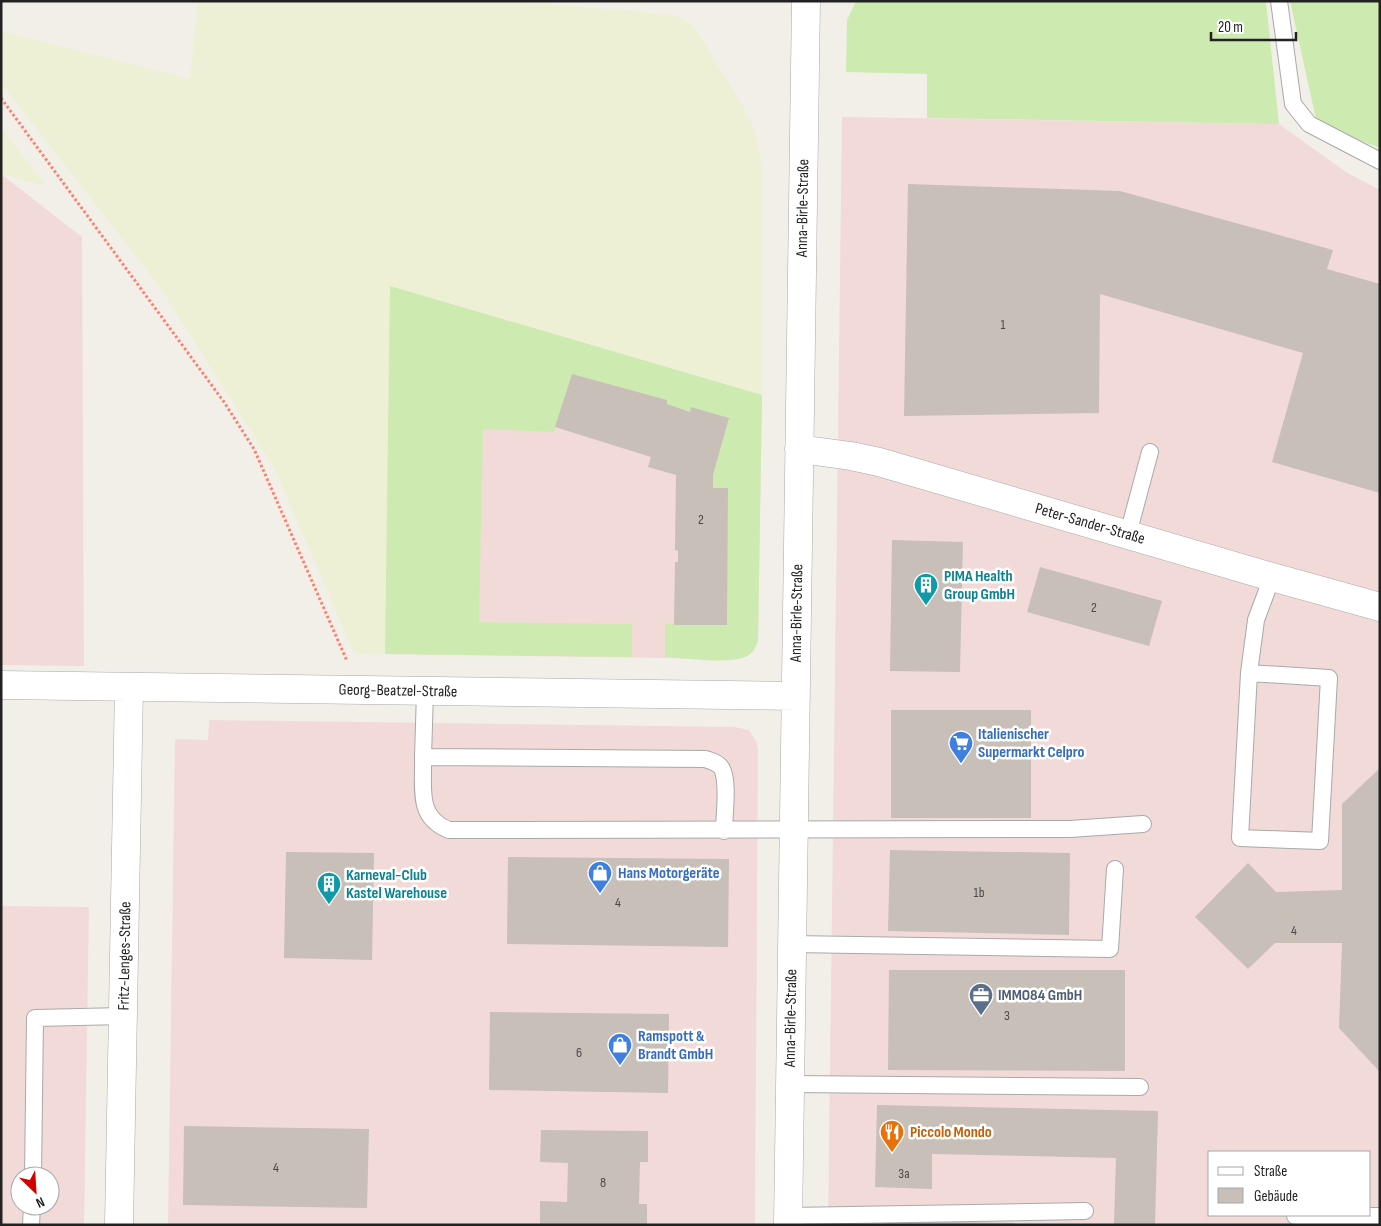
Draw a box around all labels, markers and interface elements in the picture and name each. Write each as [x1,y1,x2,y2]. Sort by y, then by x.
scale bar [1211,10,1296,42]
text: 20 m [1218,18,1243,37]
street label: Anna-Birle-Straße [793,159,813,258]
house number: 1 [1001,316,1006,333]
street label: Peter-Sander-Straße [1033,499,1147,549]
house number: 2 [698,511,704,528]
street label: Anna-Birle-Straße [787,564,807,663]
place label: PIMA Health Group GmbH [944,567,1015,604]
building icon: PIMA Health Group GmbH [913,572,939,606]
house number: 2 [1091,599,1097,616]
street label: Georg-Beatzel-Straße [339,680,457,702]
place label: Italienischer Supermarkt Celpro [978,725,1084,762]
supermarket icon: Italienischer Supermarkt Celpro [948,730,974,764]
shop icon: Hans Motorgeräte [587,860,613,894]
place label: Hans Motorgeräte [618,864,720,883]
place label: Karneval-Club Kastel Warehouse [346,866,447,903]
building icon: Karneval-Club Kastel Warehouse [316,871,342,905]
house number: 1b [974,884,985,901]
house number: 4 [615,894,621,911]
street label: Fritz-Lenges-Straße [115,901,135,1011]
house number: 4 [1291,922,1297,939]
street label: Anna-Birle-Straße [781,969,801,1068]
office icon: IMMO84 GmbH [968,982,994,1016]
place label: IMMO84 GmbH [998,986,1082,1005]
house number: 3 [1004,1007,1010,1024]
place label: Ramspott & Brandt GmbH [638,1027,713,1064]
shop icon: Ramspott & Brandt GmbH [607,1032,633,1066]
house number: 6 [576,1044,582,1061]
restaurant icon: Piccolo Mondo [879,1119,905,1153]
place label: Piccolo Mondo [910,1123,992,1142]
legend [1208,1151,1371,1216]
house number: 4 [273,1159,279,1176]
text: Straße [1254,1162,1287,1181]
house number: 3a [898,1165,910,1182]
north arrow [10,1166,60,1216]
house number: 8 [600,1174,606,1191]
text: Gebäude [1254,1187,1298,1206]
text: N [33,1193,47,1212]

